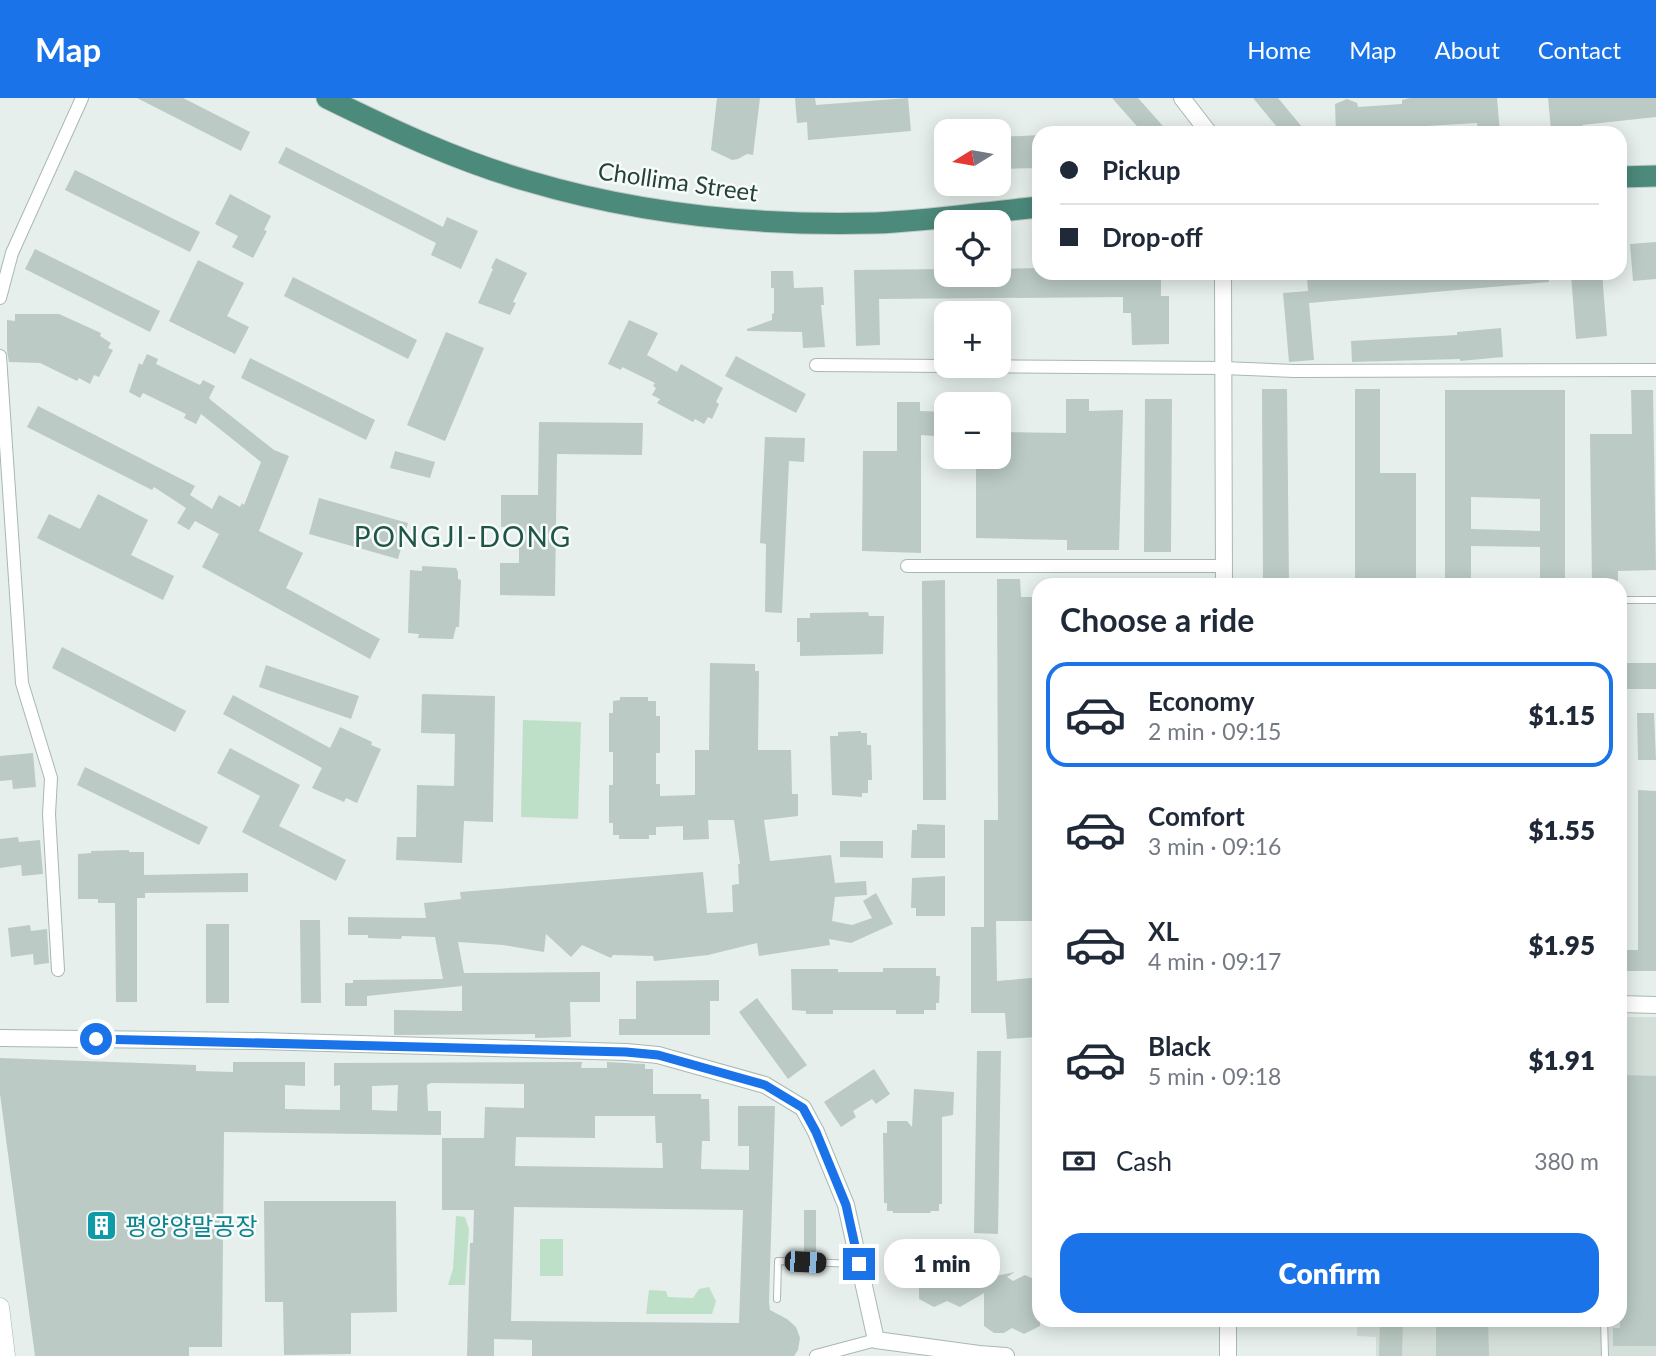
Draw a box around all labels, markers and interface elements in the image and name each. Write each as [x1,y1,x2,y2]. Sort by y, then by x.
text: Map [35,29,101,69]
text: Home [1247,35,1311,64]
text: Map [1349,35,1397,64]
text: About [1435,35,1500,64]
text: Contact [1538,35,1621,64]
north arrow [934,119,1012,196]
map controls [934,119,1011,469]
text: Pickup [1102,154,1181,186]
street label: Chollima Street [596,155,760,207]
button: locate [934,210,1011,287]
text: Drop-off [1102,221,1203,253]
button: + [934,301,1011,378]
button: − [934,392,1011,469]
district label: PONGJI-DONG [354,519,572,553]
text: Choose a ride [1060,600,1254,639]
icon: car [1064,683,1127,746]
text: Economy [1148,685,1254,717]
text: $1.15 [1528,699,1595,731]
text: 2 min · 09:15 [1148,717,1281,745]
icon: car [1064,798,1127,861]
text: Comfort [1148,800,1245,832]
text: $1.55 [1528,814,1595,846]
text: 3 min · 09:16 [1148,832,1281,860]
icon: car [1064,913,1127,976]
text: XL [1148,915,1179,947]
text: $1.95 [1528,929,1595,961]
text: 4 min · 09:17 [1148,947,1281,975]
route start [80,1023,112,1055]
icon: car [1064,1028,1127,1091]
text: Black [1148,1030,1211,1062]
text: $1.91 [1528,1044,1595,1076]
text: 5 min · 09:18 [1148,1062,1281,1090]
icon: cash [1060,1142,1098,1180]
text: Cash [1116,1145,1172,1177]
text: 380 m [1534,1147,1599,1175]
building icon: 평양양말공장 [85,1208,119,1242]
place label: 평양양말공장 [125,1211,257,1240]
button: Confirm [1060,1233,1599,1313]
callout: 1 min [884,1240,999,1288]
route end [843,1248,875,1280]
text: 1 min [913,1249,971,1277]
car [784,1250,827,1274]

